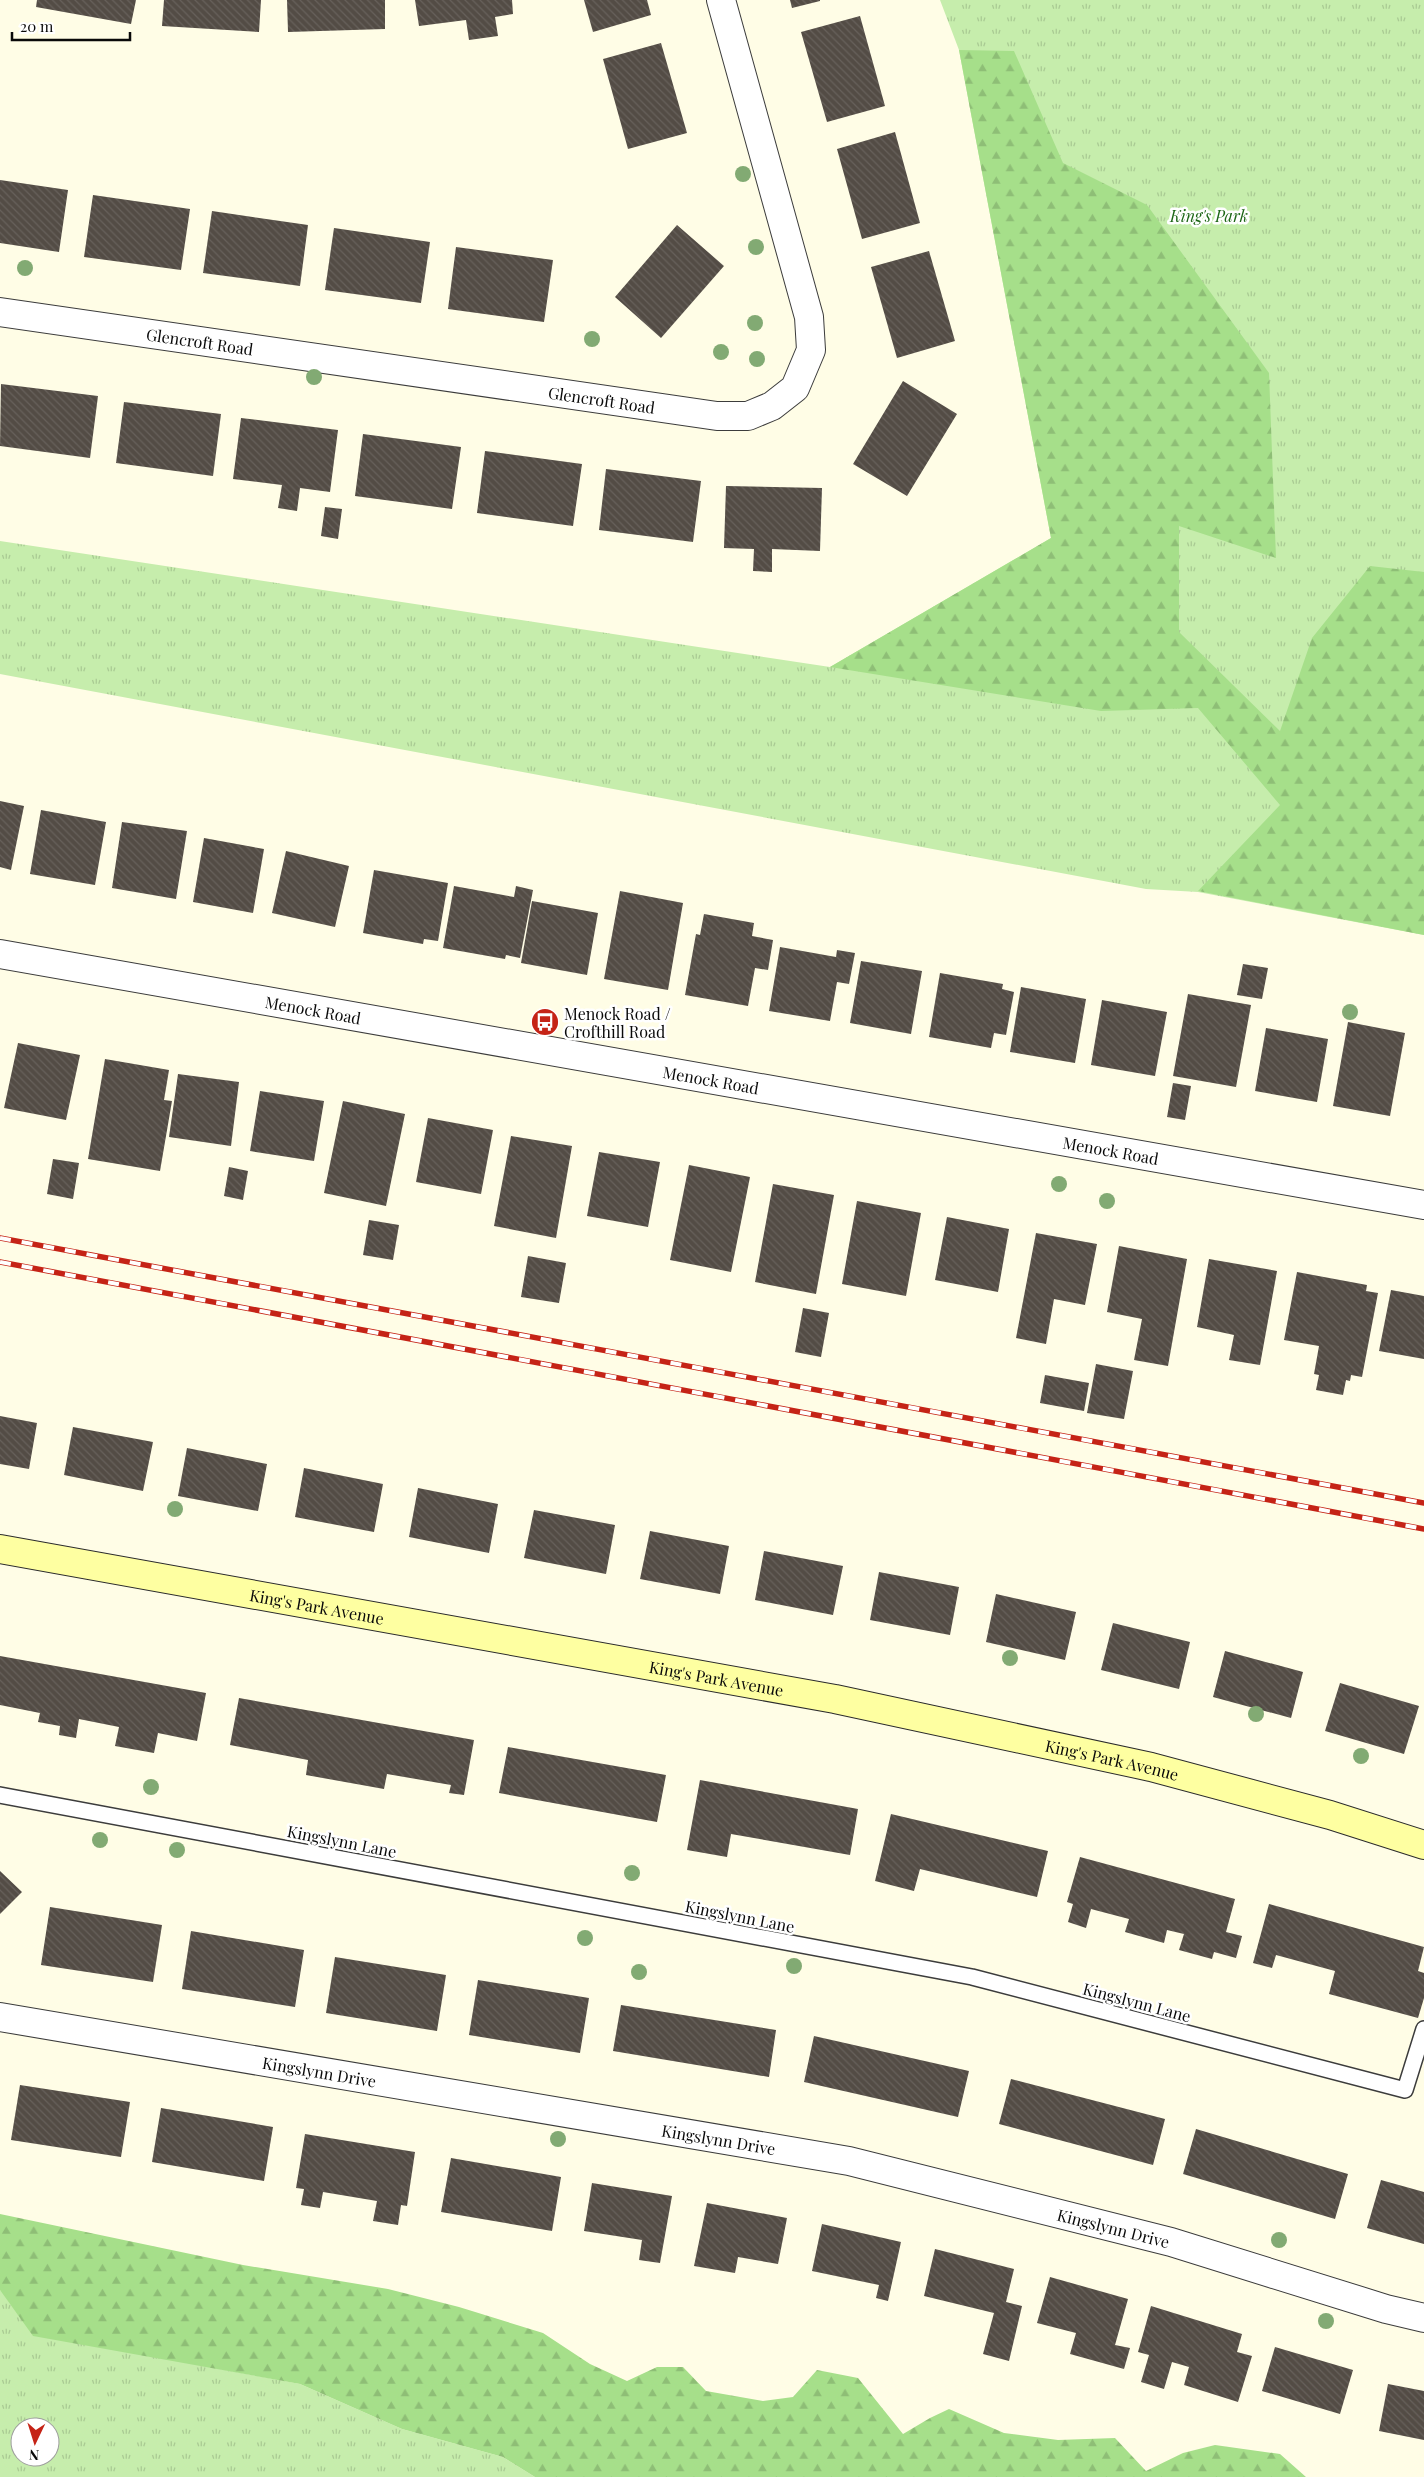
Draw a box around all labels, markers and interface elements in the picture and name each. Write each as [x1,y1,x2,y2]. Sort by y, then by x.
scale bar [12,10,130,42]
text: 20 m [20,16,54,36]
park label: King's Park [1169,205,1248,226]
street label: Glencroft Road [145,323,255,359]
street label: Glencroft Road [547,381,657,417]
street label: Menock Road [264,990,363,1028]
place label: Menock Road / Crofthill Road [564,1003,671,1042]
bus stop icon: Menock Road / Crofthill Road [530,1007,560,1037]
street label: Menock Road [661,1061,761,1098]
street label: Menock Road [1061,1131,1160,1169]
street label: King's Park Avenue [248,1584,386,1628]
street label: King's Park Avenue [648,1655,785,1700]
street label: King's Park Avenue [1044,1734,1181,1785]
street label: Kingslynn Lane [286,1820,398,1862]
street label: Kingslynn Lane [684,1895,796,1937]
street label: Kingslynn Lane [1081,1978,1193,2026]
street label: Kingslynn Drive [261,2051,378,2091]
street label: Kingslynn Drive [660,2119,777,2159]
street label: Kingslynn Drive [1055,2203,1172,2252]
north arrow [10,2417,60,2467]
text: N [28,2446,40,2465]

